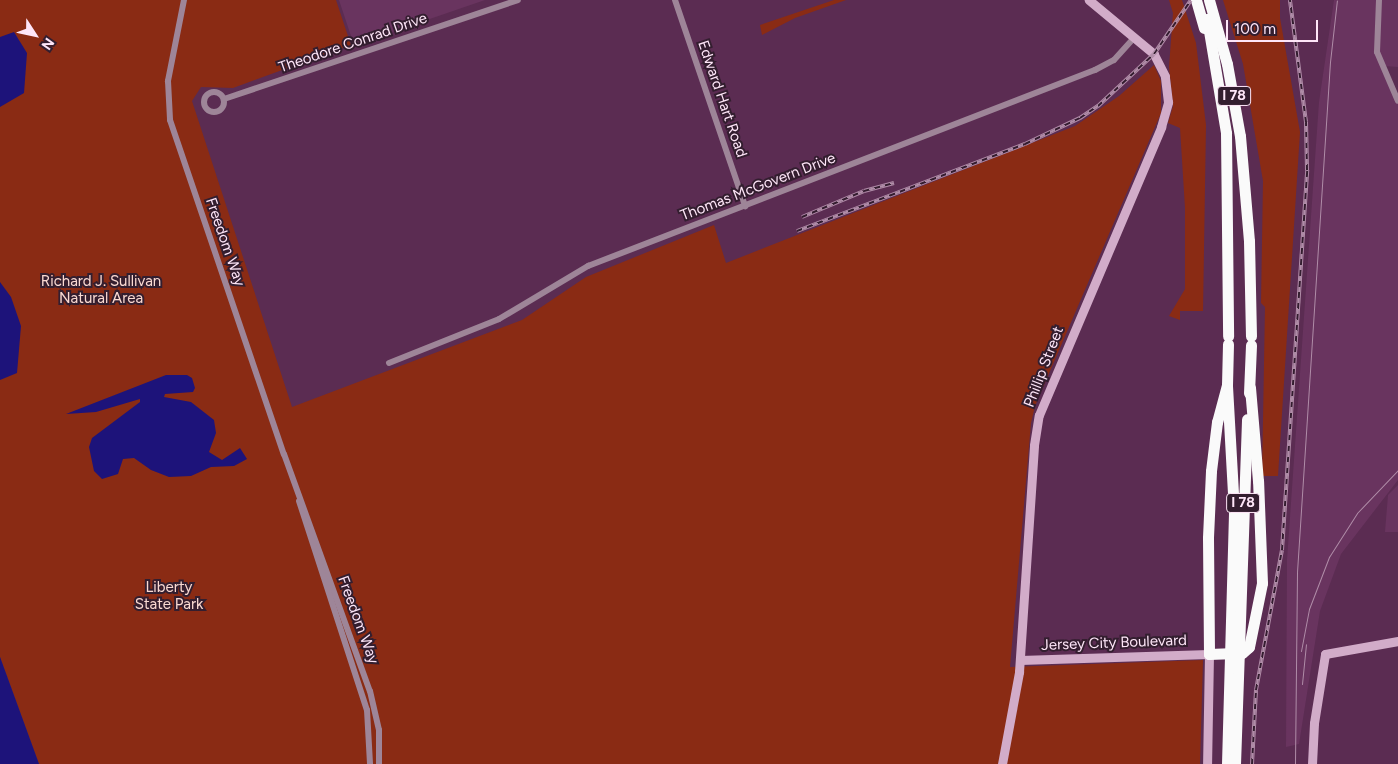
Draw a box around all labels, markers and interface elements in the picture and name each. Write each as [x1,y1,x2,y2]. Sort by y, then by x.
street label: Theodore Conrad Drive [276,9,430,77]
north arrow [10,10,60,60]
scale bar [1228,10,1320,42]
text: 100 m [1234,20,1276,38]
text: N [38,35,58,53]
street label: Edward Hart Road [694,38,750,160]
road number: I 78 [1216,84,1252,108]
street label: Thomas McGovern Drive [678,149,838,225]
street label: Freedom Way [201,195,249,289]
park label: Richard J. Sullivan Natural Area [41,272,161,307]
street label: Phillip Street [1020,324,1068,410]
road number: I 78 [1226,492,1260,514]
street label: Freedom Way [334,573,382,667]
park label: Liberty State Park [135,578,203,613]
street label: Jersey City Boulevard [1041,631,1187,655]

